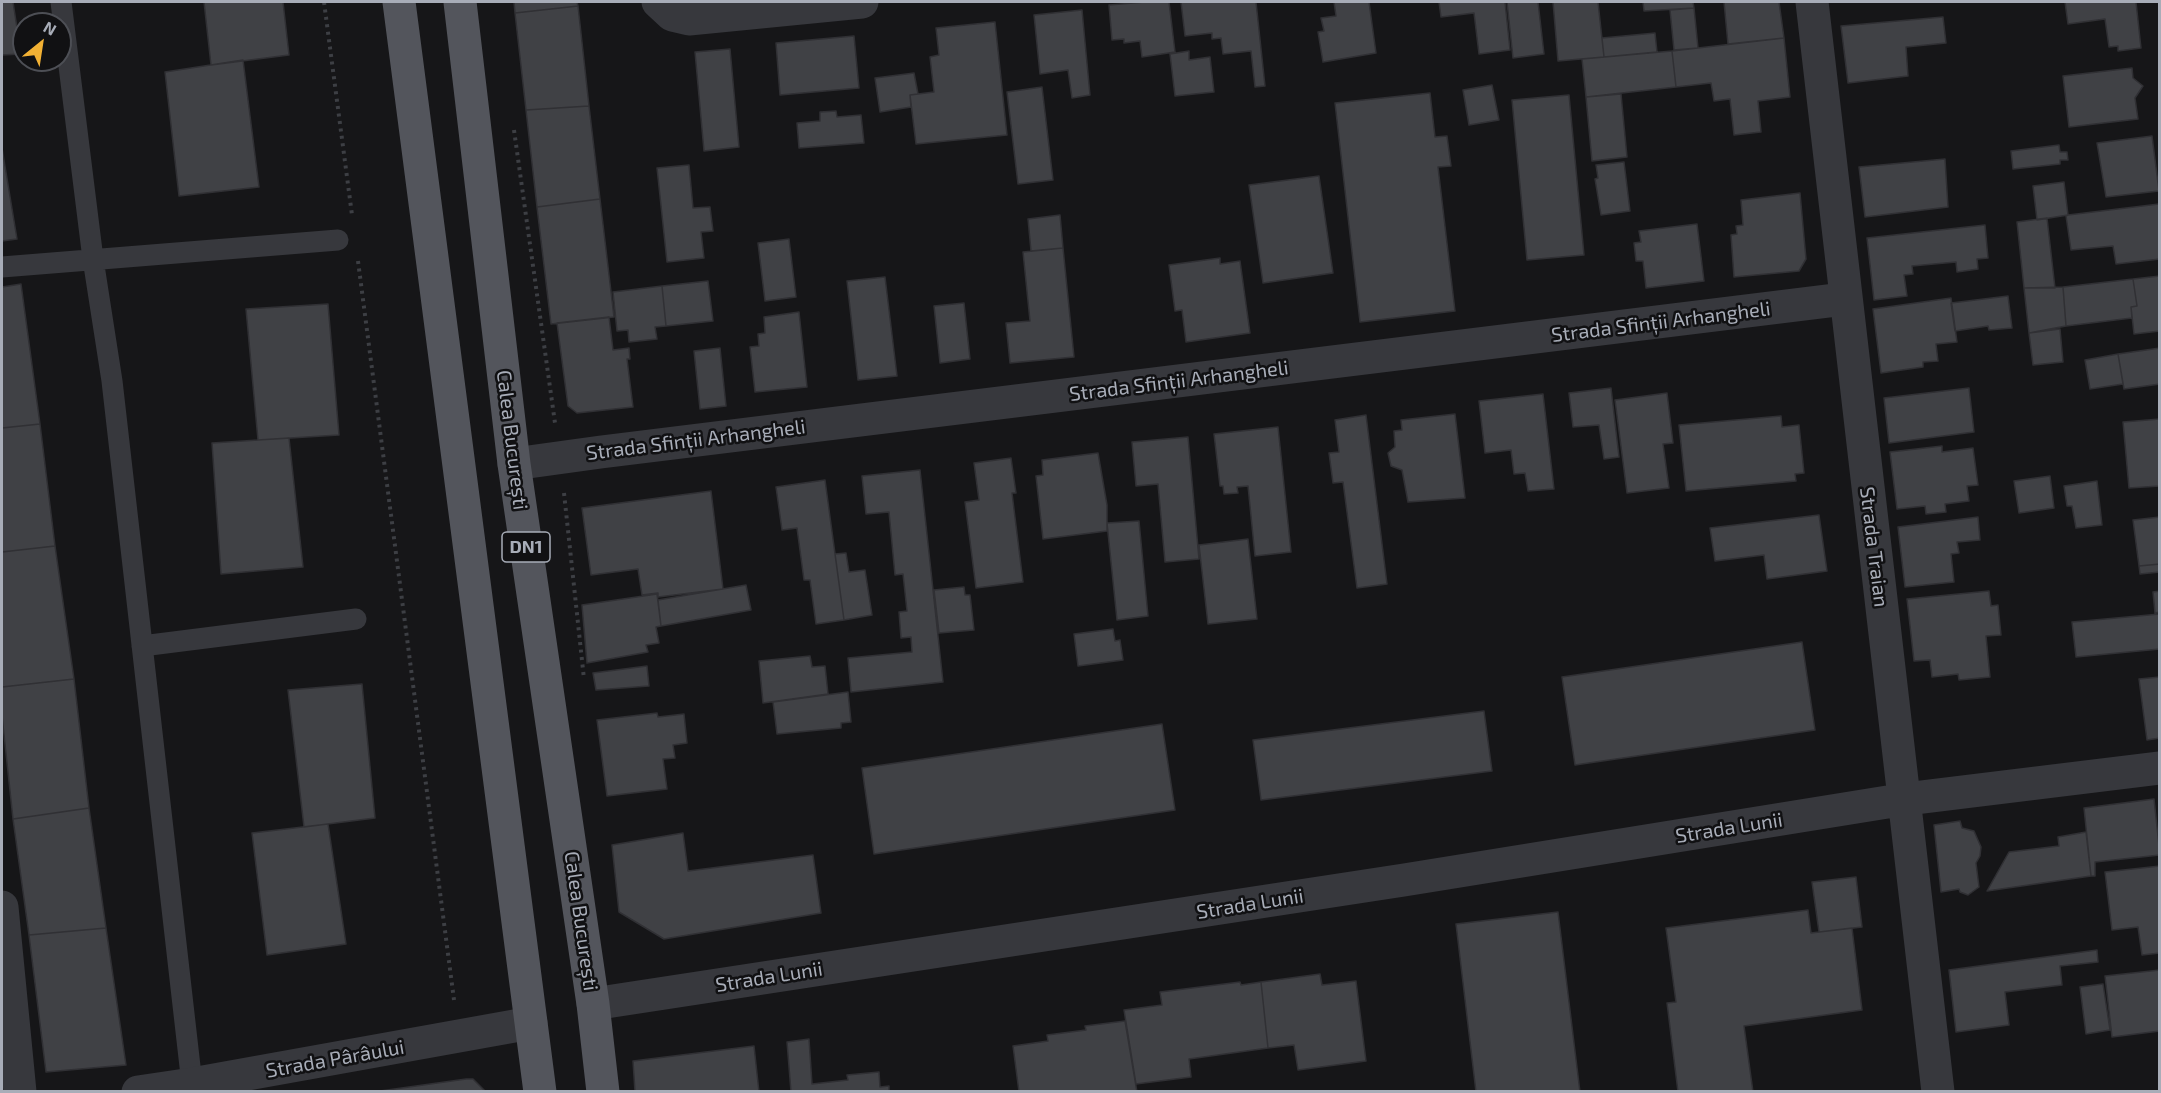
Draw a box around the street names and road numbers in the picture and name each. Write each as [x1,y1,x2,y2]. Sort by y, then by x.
street label: Strada Sfinții Arhangheli [1550,297,1772,347]
street label: Strada Sfinții Arhangheli [1068,356,1290,406]
street label: Calea București [492,369,532,511]
street label: Strada Sfinții Arhangheli [585,415,807,465]
street label: Strada Traian [1855,486,1893,608]
road number: DN1 [502,532,550,562]
street label: Strada Lunii [1674,808,1784,848]
street label: Calea București [559,850,603,992]
street label: Strada Lunii [1195,884,1305,924]
street label: Strada Lunii [714,957,824,997]
street label: Strada Pârâului [264,1035,406,1083]

